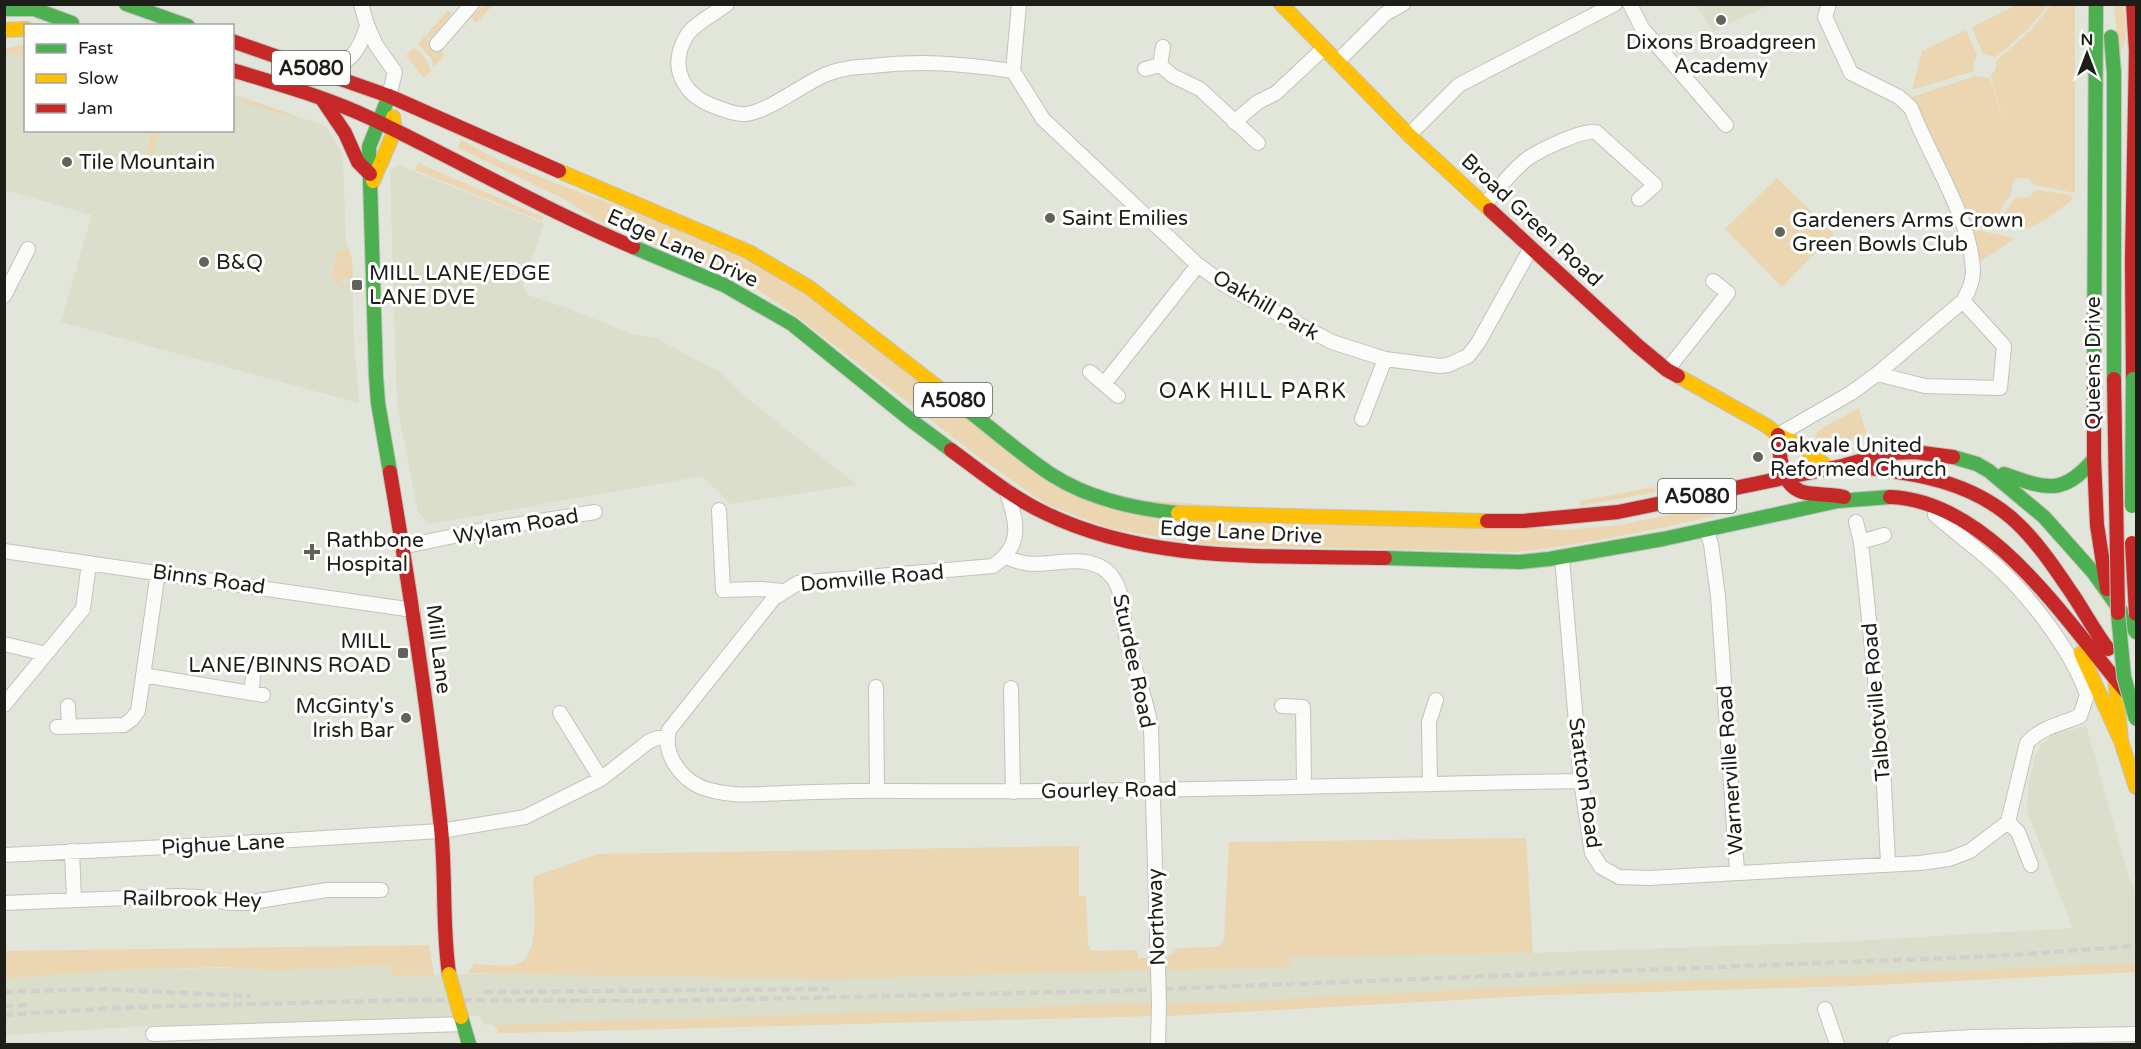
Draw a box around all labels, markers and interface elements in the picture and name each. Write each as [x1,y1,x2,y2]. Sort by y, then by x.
marker: Dixons Broadgreen Academy [1714,13,1728,27]
legend [24,24,234,132]
north arrow [2057,24,2117,84]
place label: Dixons Broadgreen Academy [1626,30,1816,79]
text: N [2081,30,2093,50]
text: Fast [78,37,113,59]
road number: A5080 [272,51,350,85]
text: Slow [78,67,119,89]
text: Jam [78,97,113,119]
street label: Broad Green Road [1456,149,1607,292]
place label: Tile Mountain [79,150,215,175]
marker: Tile Mountain [60,155,74,169]
street label: Edge Lane Drive [603,204,762,293]
place label: Saint Emilies [1062,206,1188,231]
place label: Gardeners Arms Crown Green Bowls Club [1792,208,2023,257]
marker: Saint Emilies [1043,211,1057,225]
marker: Gardeners Arms Crown Green Bowls Club [1773,225,1787,239]
place label: B&Q [216,250,263,275]
marker: B&Q [197,255,211,269]
place label: MILL LANE/EDGE LANE DVE [369,261,550,310]
street label: Oakhill Park [1208,265,1323,346]
marker: MILL LANE/EDGE LANE DVE [350,278,364,292]
street label: Queens Drive [2081,296,2106,430]
district label: OAK HILL PARK [1159,378,1347,404]
road number: A5080 [914,383,992,417]
place label: Oakvale United Reformed Church [1770,433,1947,482]
marker: Oakvale United Reformed Church [1751,450,1765,464]
road number: A5080 [1658,479,1736,513]
street label: Wylam Road [451,503,581,550]
street label: Edge Lane Drive [1159,516,1323,549]
place label: Rathbone Hospital [326,528,424,577]
marker: Rathbone Hospital [303,543,321,561]
street label: Binns Road [151,559,267,600]
street label: Domville Road [799,560,945,597]
street label: Sturdee Road [1107,592,1160,730]
street label: Mill Lane [421,603,456,695]
street label: Talbotville Road [1857,622,1896,782]
place label: MILL LANE/BINNS ROAD [188,629,391,678]
marker: MILL LANE/BINNS ROAD [396,646,410,660]
street label: Warnerville Road [1712,684,1749,856]
place label: McGinty's Irish Bar [295,694,394,743]
marker: McGinty's Irish Bar [399,711,413,725]
street label: Statton Road [1563,716,1606,850]
street label: Gourley Road [1041,777,1177,804]
street label: Pighue Lane [161,829,286,860]
street label: Northway [1142,868,1171,966]
street label: Railbrook Hey [122,886,262,913]

